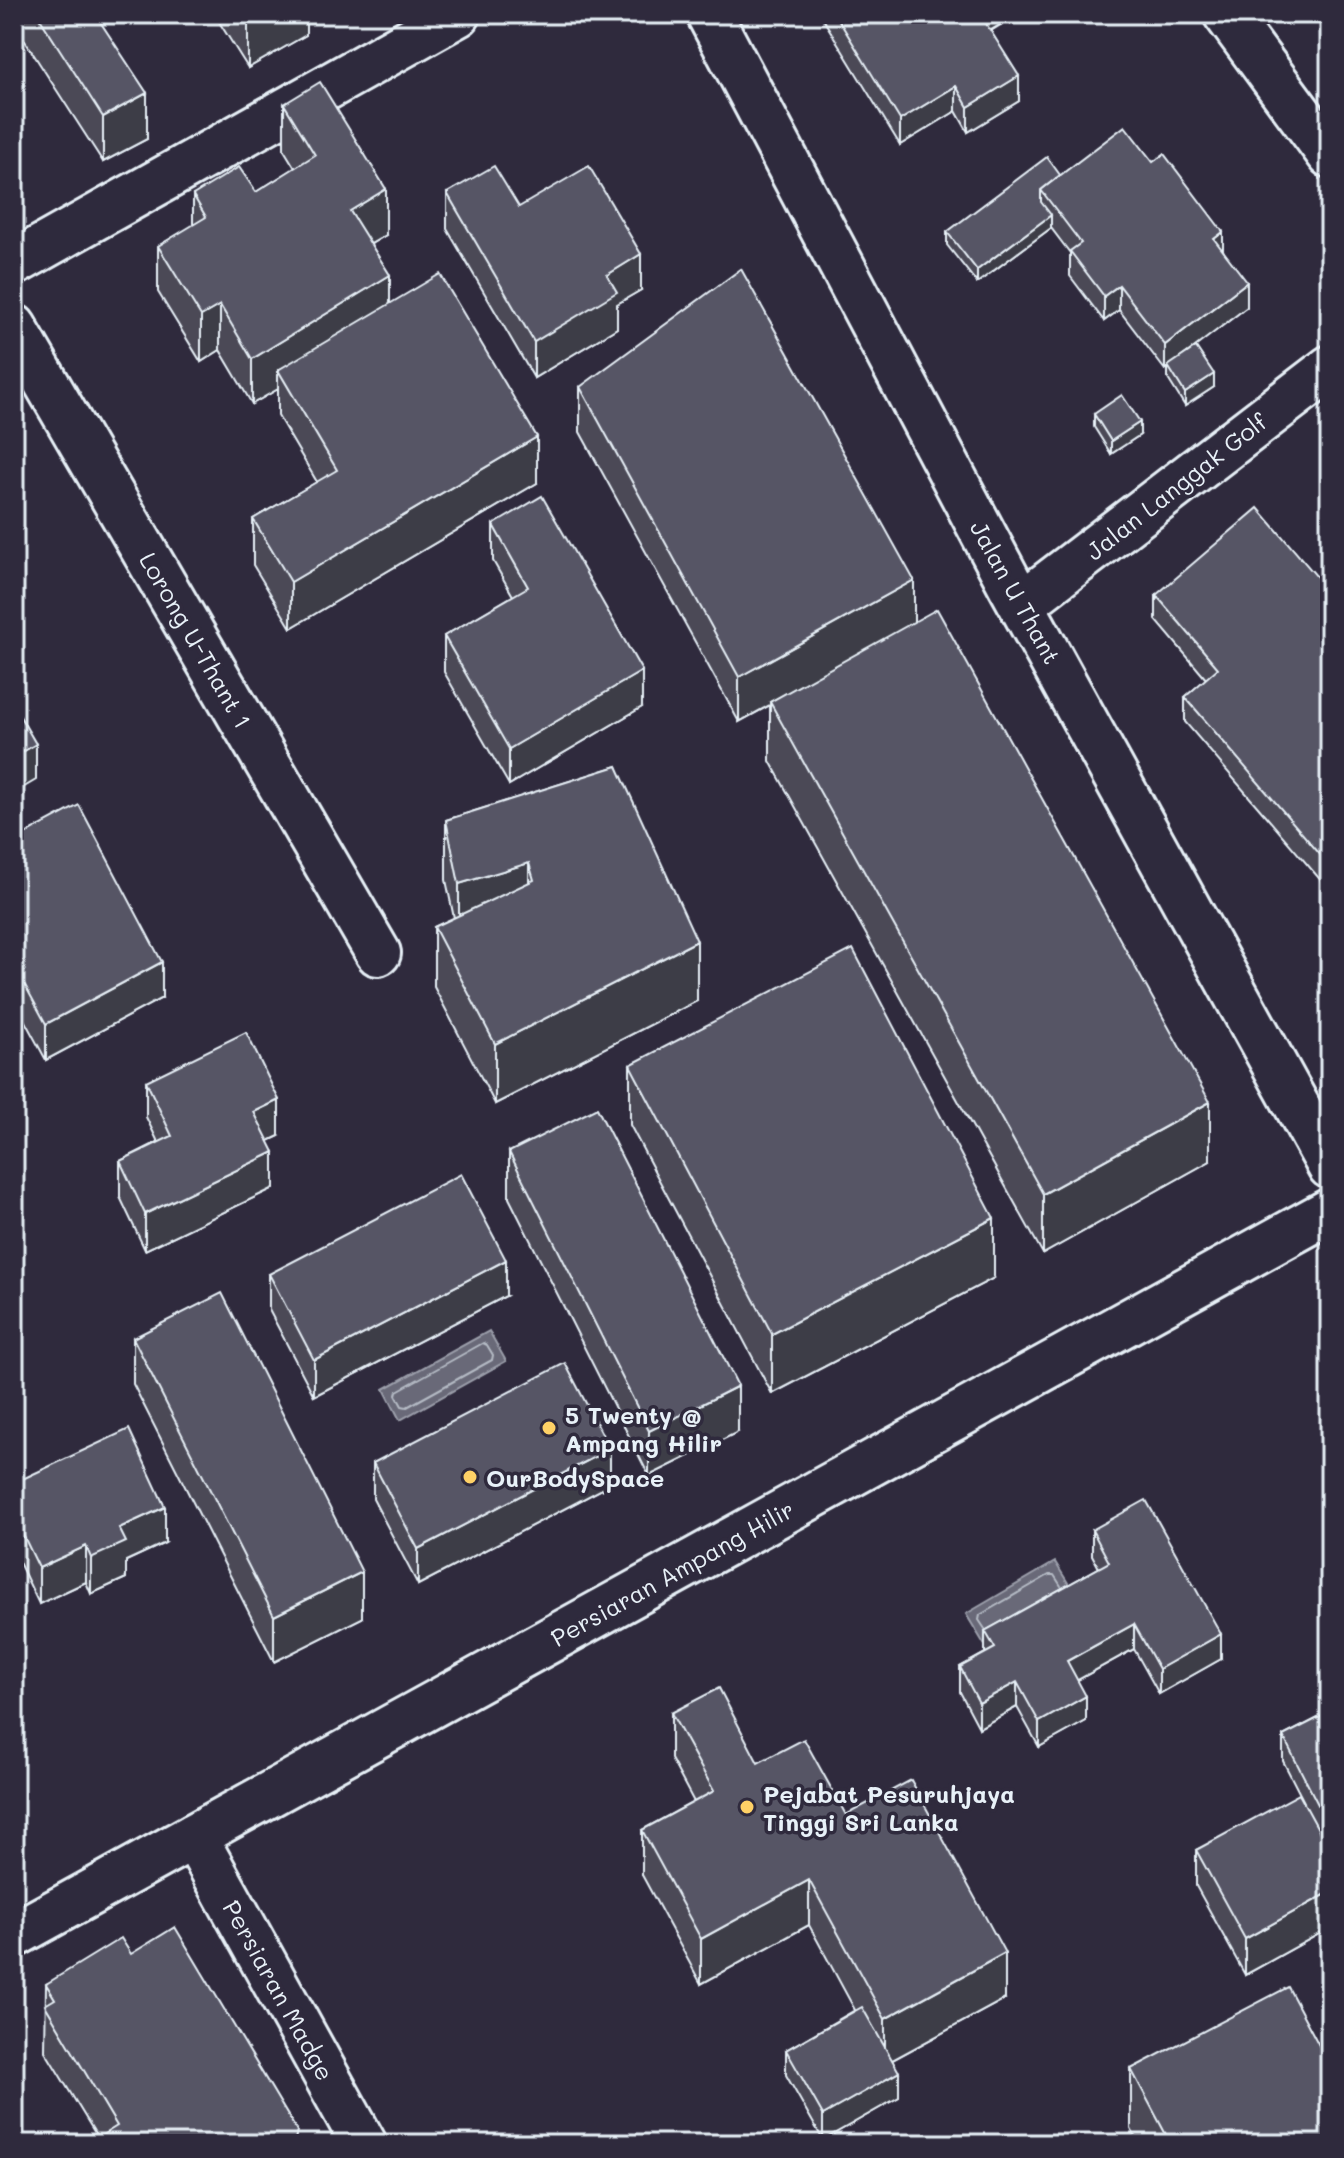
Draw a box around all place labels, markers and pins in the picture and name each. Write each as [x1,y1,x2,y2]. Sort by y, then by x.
place label: 5 Twenty @ Ampang Hilir [565,1399,722,1458]
marker: 5 Twenty @ Ampang Hilir [540,1419,558,1437]
place label: OurBodySpace [486,1462,664,1493]
marker: OurBodySpace [461,1468,479,1486]
place label: Pejabat Pesuruhjaya Tinggi Sri Lanka [763,1778,1015,1837]
marker: Pejabat Pesuruhjaya Tinggi Sri Lanka [738,1798,756,1816]

